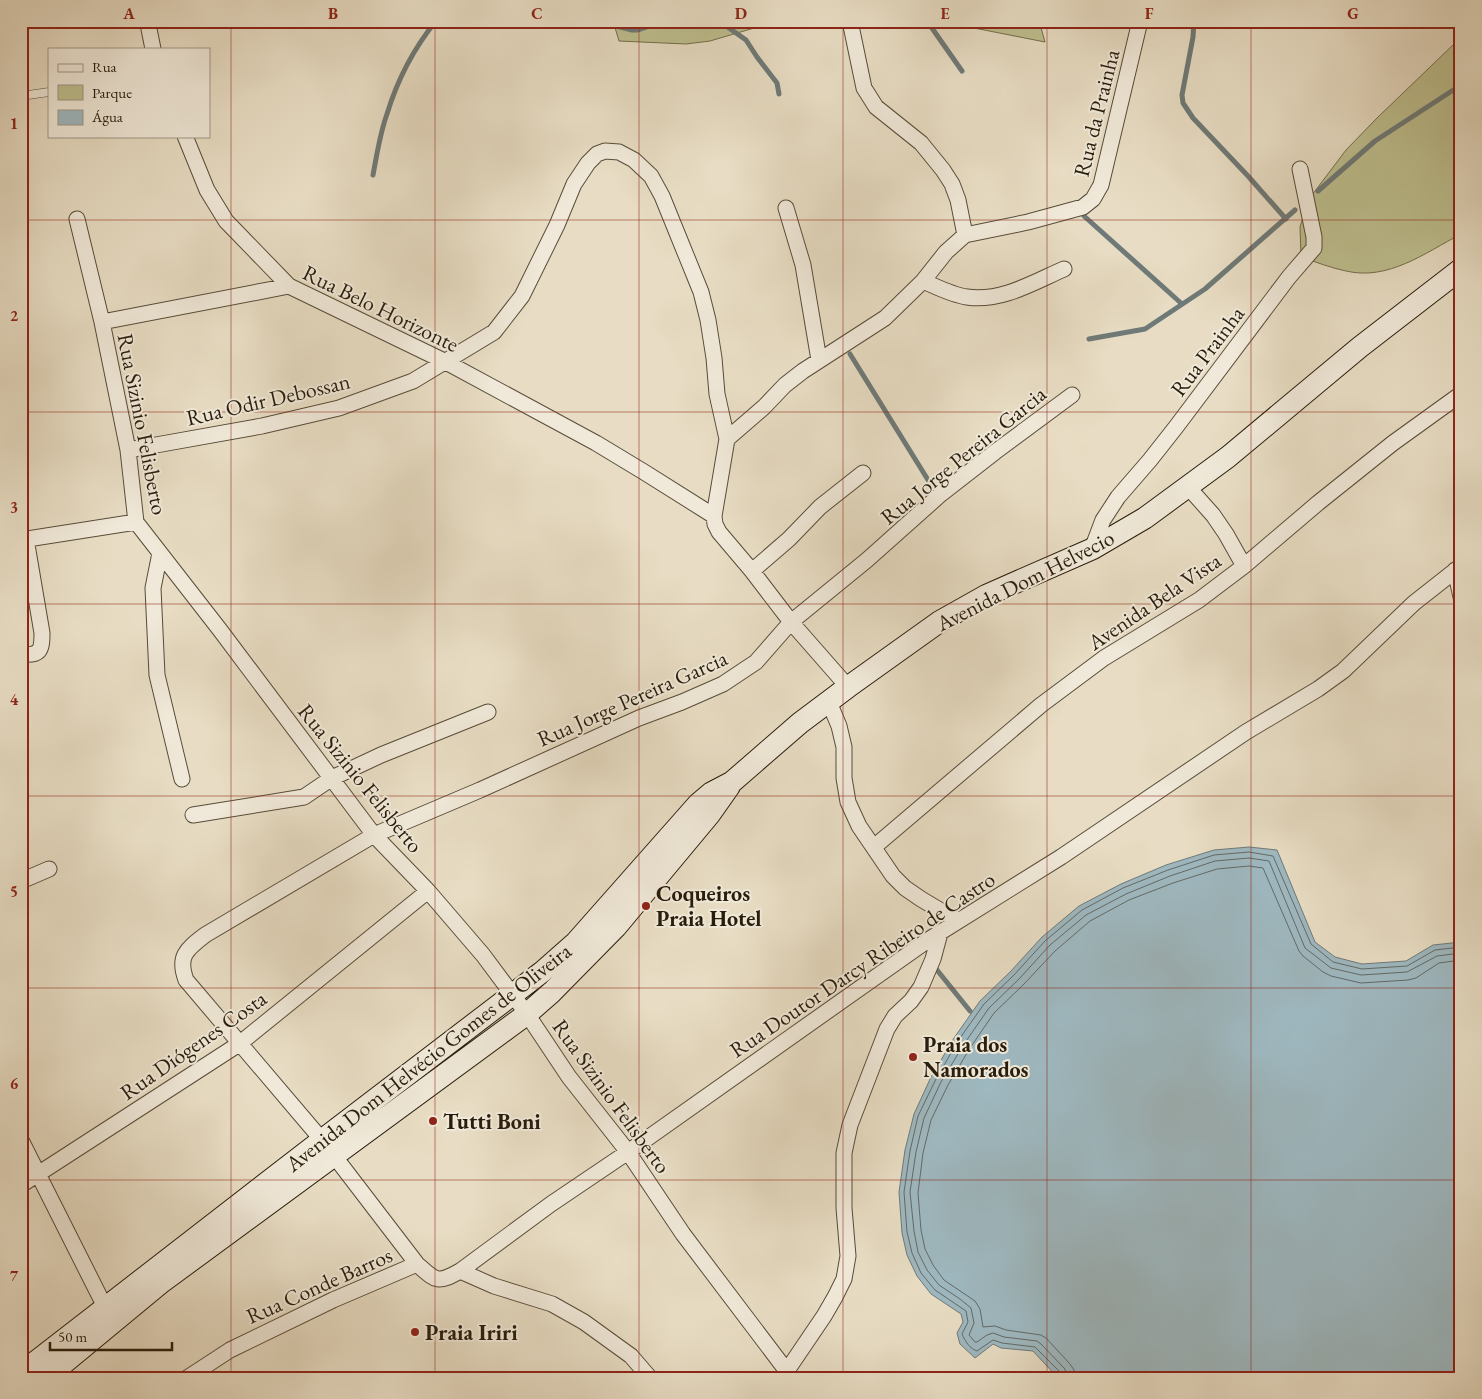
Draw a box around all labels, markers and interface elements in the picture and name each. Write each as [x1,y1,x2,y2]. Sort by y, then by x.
text: A [122,3,135,24]
text: B [328,3,338,24]
text: C [531,3,543,24]
text: D [735,3,747,24]
text: E [940,3,950,24]
text: F [1145,3,1154,24]
text: G [1347,3,1359,24]
street label: Rua da Prainha [1067,46,1126,180]
legend [48,48,210,138]
text: Rua [92,57,117,76]
text: Parque [92,83,132,102]
text: Água [91,107,123,126]
text: 1 [10,113,18,134]
street label: Rua Belo Horizonte [298,258,464,359]
street label: Rua Prainha [1164,300,1251,402]
text: 2 [10,305,19,326]
street label: Rua Sizinio Felisberto [111,331,174,517]
street label: Rua Odir Debossan [183,366,353,432]
street label: Rua Jorge Pereira Garcia [874,379,1052,531]
text: 3 [10,497,18,518]
street label: Avenida Dom Helvecio [930,523,1119,638]
street label: Avenida Bela Vista [1081,546,1227,657]
street label: Rua Jorge Pereira Garcia [532,643,732,753]
text: 4 [10,689,19,710]
street label: Rua Sizinio Felisberto [291,698,430,859]
street label: Rua Doutor Darcy Ribeiro de Castro [724,865,1001,1064]
place label: Coqueiros Praia Hotel [656,879,762,933]
text: 5 [10,881,18,902]
marker: Coqueiros Praia Hotel [640,900,652,912]
street label: Avenida Dom Helvécio Gomes de Oliveira [279,936,577,1179]
street label: Rua Diógenes Costa [114,984,272,1107]
street label: Rua Sizinio Felisberto [546,1013,677,1179]
place label: Praia dos Namorados [923,1030,1029,1084]
marker: Praia dos Namorados [907,1051,919,1063]
text: 6 [10,1073,19,1094]
place label: Tutti Boni [443,1107,541,1136]
marker: Tutti Boni [427,1115,439,1127]
street label: Rua Conde Barros [242,1240,397,1331]
text: 7 [10,1265,19,1286]
place label: Praia Iriri [425,1318,518,1347]
scale bar [50,1319,172,1351]
marker: Praia Iriri [409,1326,421,1338]
text: 50 m [58,1327,87,1346]

